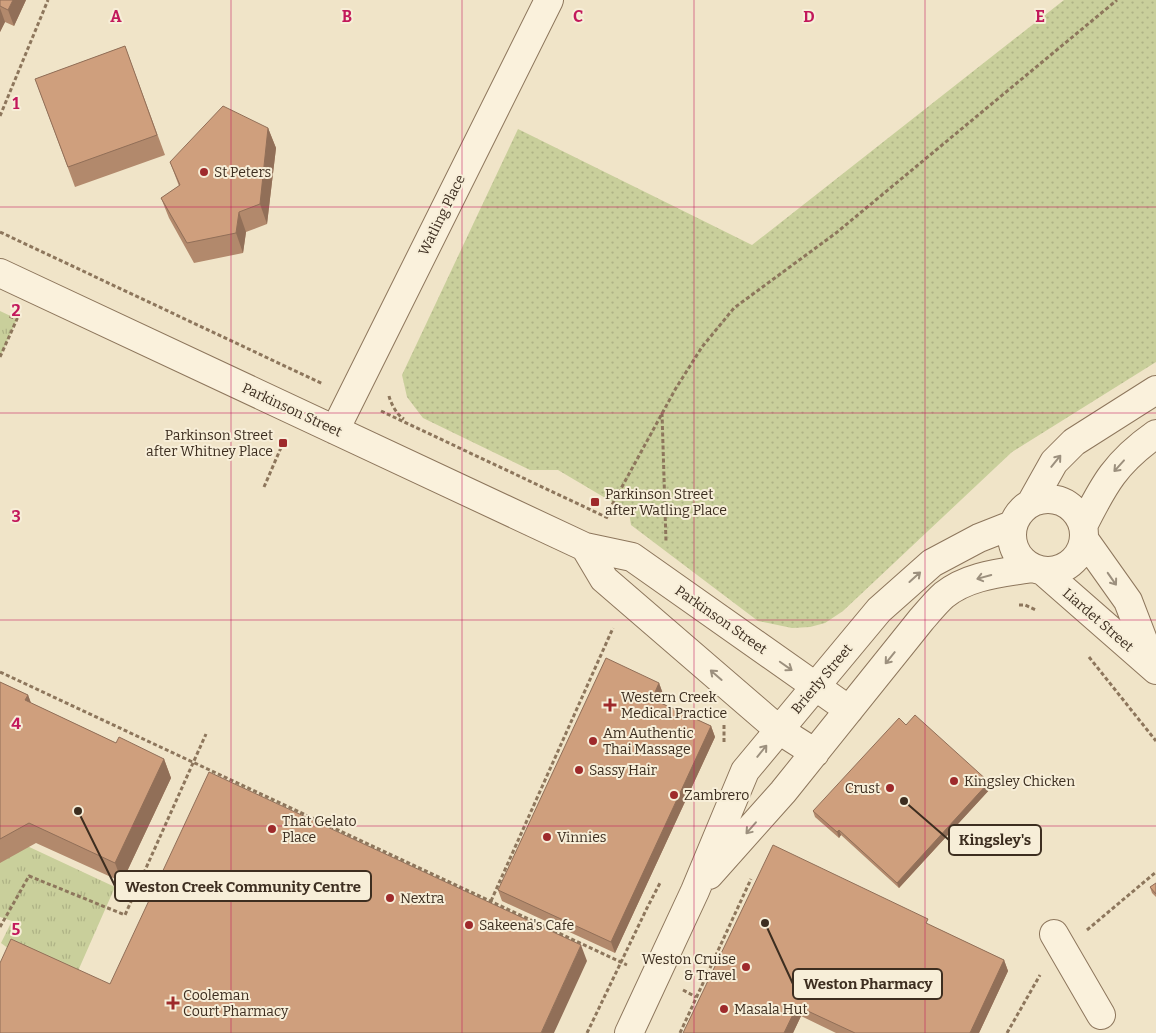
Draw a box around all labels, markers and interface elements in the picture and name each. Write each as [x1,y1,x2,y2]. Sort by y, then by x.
text: A [110,7,122,26]
text: B [342,7,352,26]
text: C [573,7,583,26]
text: D [803,7,815,26]
text: E [1035,7,1045,26]
text: 1 [13,94,20,113]
place label: St Peters [214,164,271,181]
marker: St Peters [198,166,210,178]
street label: Watling Place [415,172,469,258]
text: 2 [11,301,21,320]
street label: Parkinson Street [239,379,345,441]
place label: Parkinson Street after Whitney Place [146,427,273,460]
marker: Parkinson Street after Whitney Place [277,437,289,449]
one-way arrow [1050,455,1061,468]
one-way arrow [1113,459,1125,472]
place label: Parkinson Street after Watling Place [605,486,727,519]
marker: Parkinson Street after Watling Place [589,496,601,508]
text: 3 [11,507,21,526]
one-way arrow [909,572,922,583]
one-way arrow [977,572,993,582]
one-way arrow [1107,572,1117,586]
street label: Parkinson Street [672,582,770,658]
street label: Liardet Street [1059,585,1137,655]
street label: Brierly Street [788,641,856,717]
one-way arrow [885,652,896,665]
one-way arrow [779,661,793,671]
one-way arrow [710,670,723,681]
place label: Western Creek Medical Practice [621,689,727,722]
marker: Western Creek Medical Practice [603,698,617,712]
text: 4 [11,714,21,733]
place label: Am Authentic Thai Massage [603,725,694,758]
marker: Am Authentic Thai Massage [587,735,599,747]
one-way arrow [757,744,768,757]
place label: Sassy Hair [589,762,657,779]
marker: Sassy Hair [573,764,585,776]
place label: Kingsley Chicken [964,773,1075,790]
marker: Kingsley Chicken [948,775,960,787]
place label: Crust [845,780,880,797]
marker: Crust [884,782,896,794]
place label: Zambrero [684,787,749,804]
marker: Zambrero [668,789,680,801]
place label: That Gelato Place [282,813,357,846]
one-way arrow [745,822,757,835]
marker: That Gelato Place [266,823,278,835]
callout: Kingsley's [949,825,1041,855]
place label: Vinnies [557,829,607,846]
marker: Vinnies [541,831,553,843]
text: Kingsley's [959,831,1031,849]
callout: Weston Creek Community Centre [115,871,371,901]
text: Weston Creek Community Centre [125,878,361,896]
place label: Nextra [400,890,444,907]
marker: Nextra [384,892,396,904]
place label: Sakeena's Cafe [479,917,574,934]
marker: Sakeena's Cafe [463,919,475,931]
text: 5 [12,920,21,939]
place label: Weston Cruise & Travel [642,951,736,984]
marker: Weston Cruise & Travel [740,961,752,973]
callout: Weston Pharmacy [793,969,942,999]
text: Weston Pharmacy [803,975,933,993]
place label: Cooleman Court Pharmacy [183,987,289,1020]
marker: Cooleman Court Pharmacy [167,997,179,1009]
place label: Masala Hut [734,1001,807,1018]
marker: Masala Hut [718,1003,730,1015]

